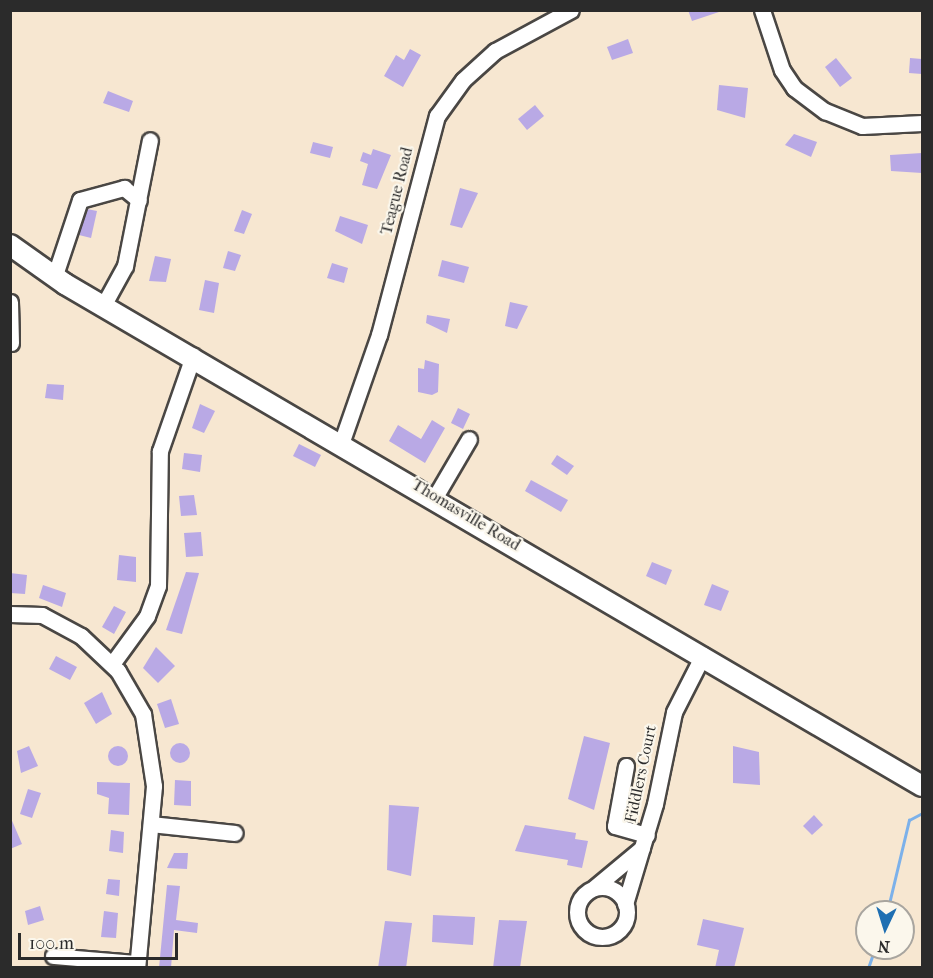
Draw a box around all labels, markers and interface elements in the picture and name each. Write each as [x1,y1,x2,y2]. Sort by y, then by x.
street label: Teague Road [377,145,417,237]
street label: Thomasville Road [408,475,524,555]
street label: Fiddlers Court [621,723,661,825]
north arrow [855,900,915,960]
scale bar [21,921,182,959]
text: 100 m [29,933,74,954]
text: N [877,937,891,956]

